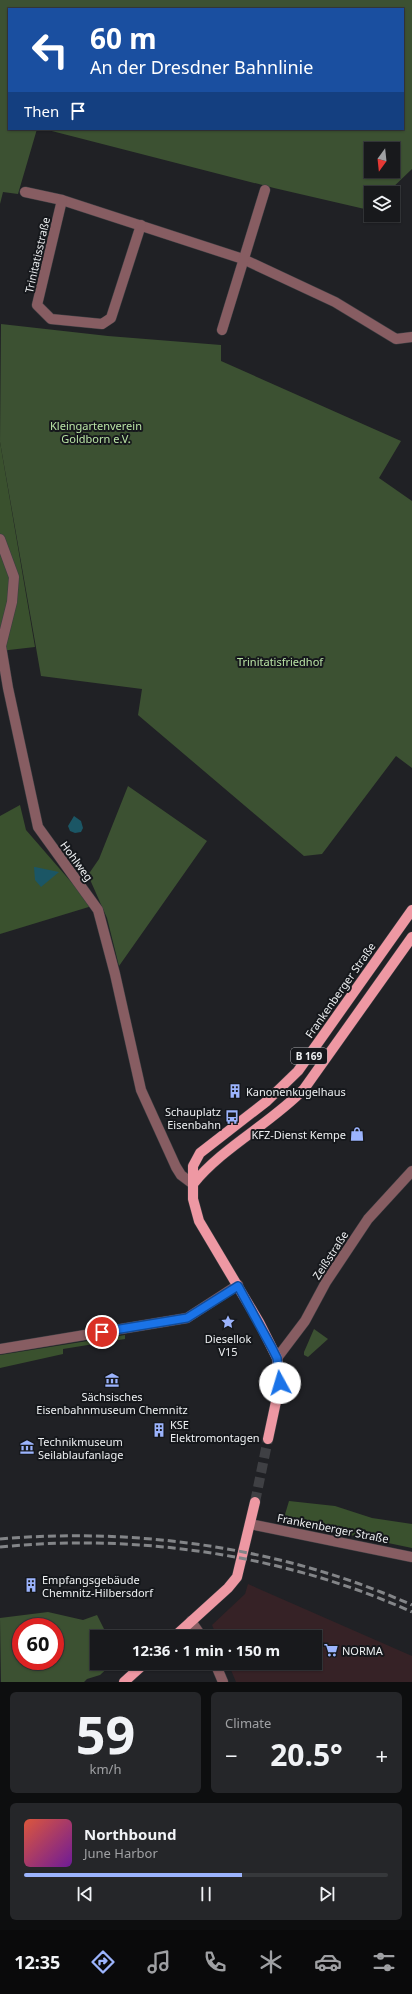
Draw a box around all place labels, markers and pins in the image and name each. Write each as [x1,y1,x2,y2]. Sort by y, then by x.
building icon: Kanonenkugelhaus [227,1083,243,1099]
place label: Kanonenkugelhaus [246,1084,346,1099]
place label: Schauplatz Eisenbahn [165,1104,221,1132]
bus stop icon: Schauplatz Eisenbahn [224,1109,240,1125]
shop icon: KFZ-Dienst Kempe [349,1126,365,1142]
place label: KFZ-Dienst Kempe [251,1127,346,1142]
place icon: Diesellok V15 [220,1314,236,1330]
pin [85,1315,119,1349]
place label: Diesellok V15 [205,1331,252,1359]
museum icon: Sächsisches Eisenbahnmuseum Chemnitz [104,1372,120,1388]
place label: Sächsisches Eisenbahnmuseum Chemnitz [36,1389,188,1417]
place label: KSE Elektromontagen [170,1417,260,1445]
building icon: KSE Elektromontagen [151,1422,167,1438]
place label: Technikmuseum Seilablaufanlage [38,1434,123,1462]
museum icon: Technikmuseum Seilablaufanlage [19,1439,35,1455]
place label: Empfangsgebäude Chemnitz-Hilbersdorf [42,1572,154,1600]
building icon: Empfangsgebäude Chemnitz-Hilbersdorf [23,1577,39,1593]
supermarket icon: NORMA [323,1642,339,1658]
place label: NORMA [342,1643,384,1658]

